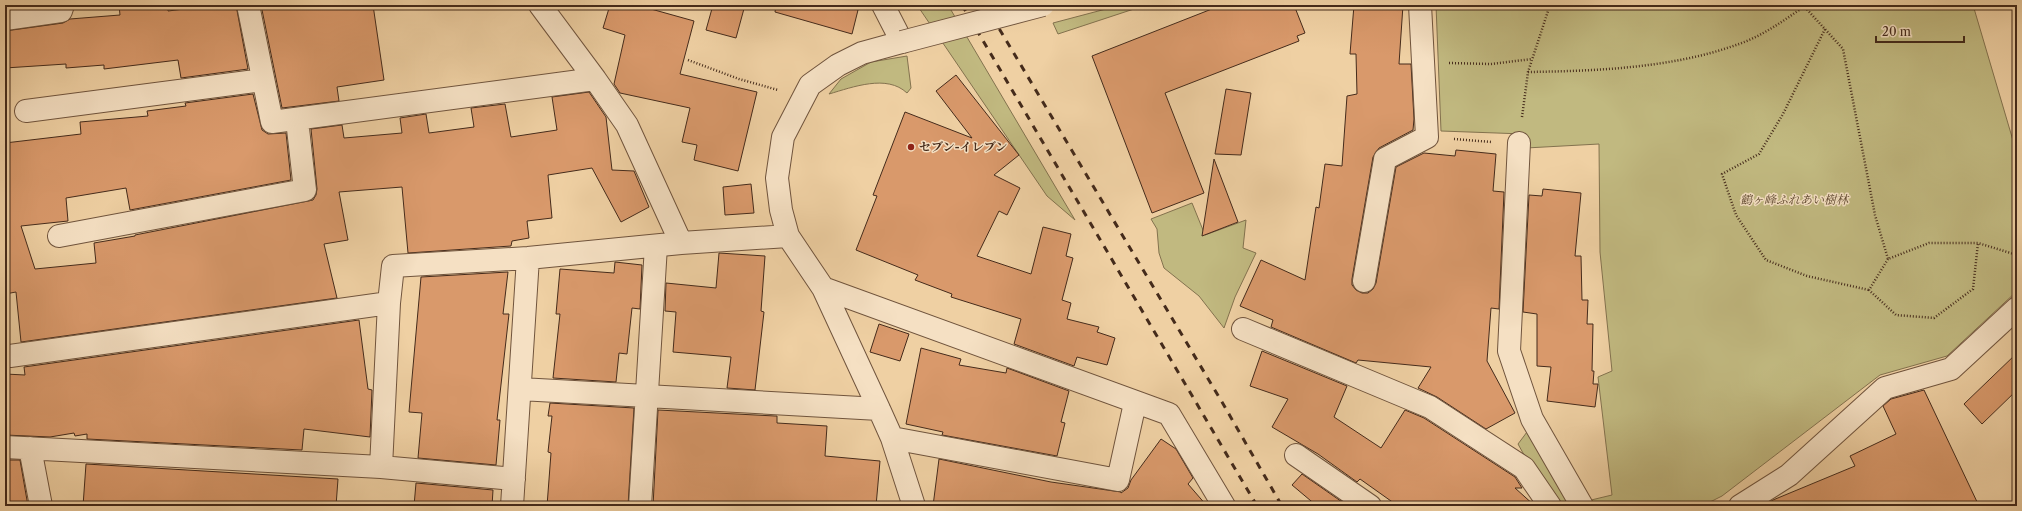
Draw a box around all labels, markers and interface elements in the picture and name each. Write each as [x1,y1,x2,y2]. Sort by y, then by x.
scale bar [1876,18,1964,44]
text: 20 m [1882,24,1911,39]
place label: セブン-イレブン [919,139,1007,154]
marker: セブン-イレブン [906,142,916,152]
park label: 鶴ヶ峰ふれあい樹林 [1740,192,1850,207]

